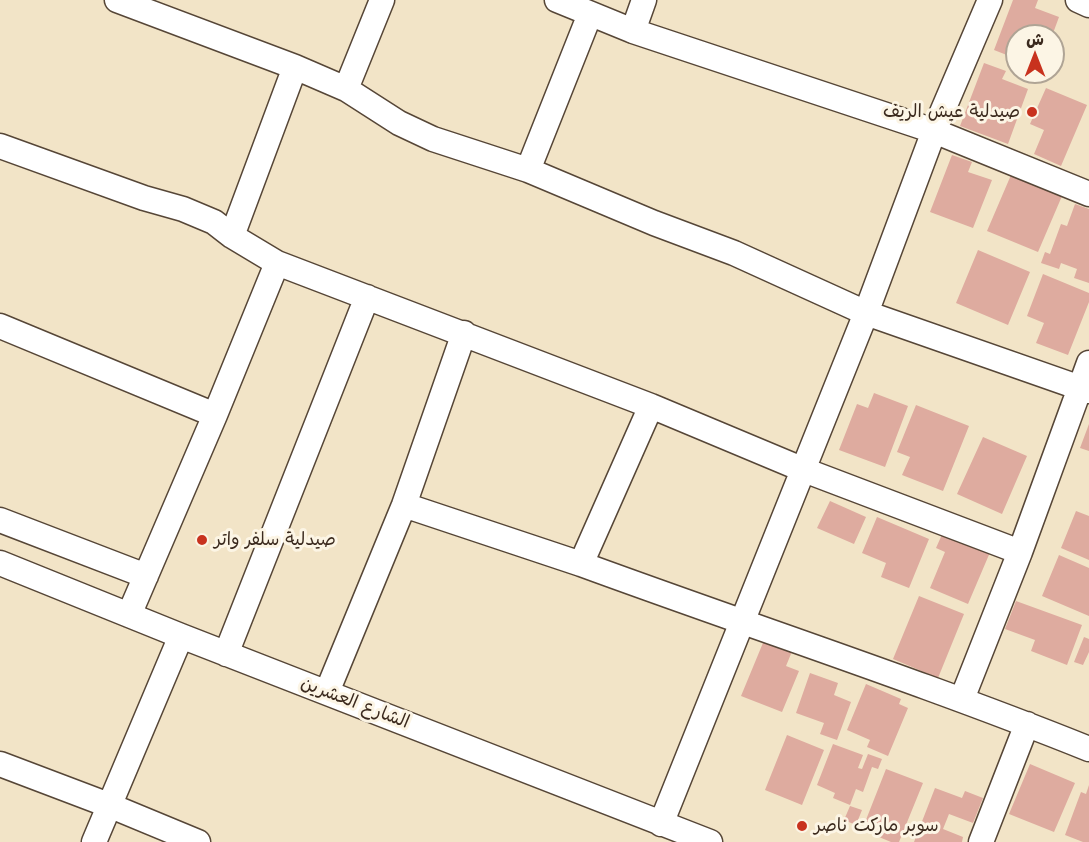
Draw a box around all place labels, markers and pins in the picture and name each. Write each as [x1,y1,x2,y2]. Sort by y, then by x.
place label: صيدلية عيش الريف [883,101,1020,123]
marker: صيدلية عيش الريف [1025,105,1039,119]
place label: صيدلية سلفر واتر [214,529,336,551]
marker: صيدلية سلفر واتر [195,533,209,547]
place label: سوبر ماركت ناصر [814,815,939,837]
marker: سوبر ماركت ناصر [795,819,809,833]

